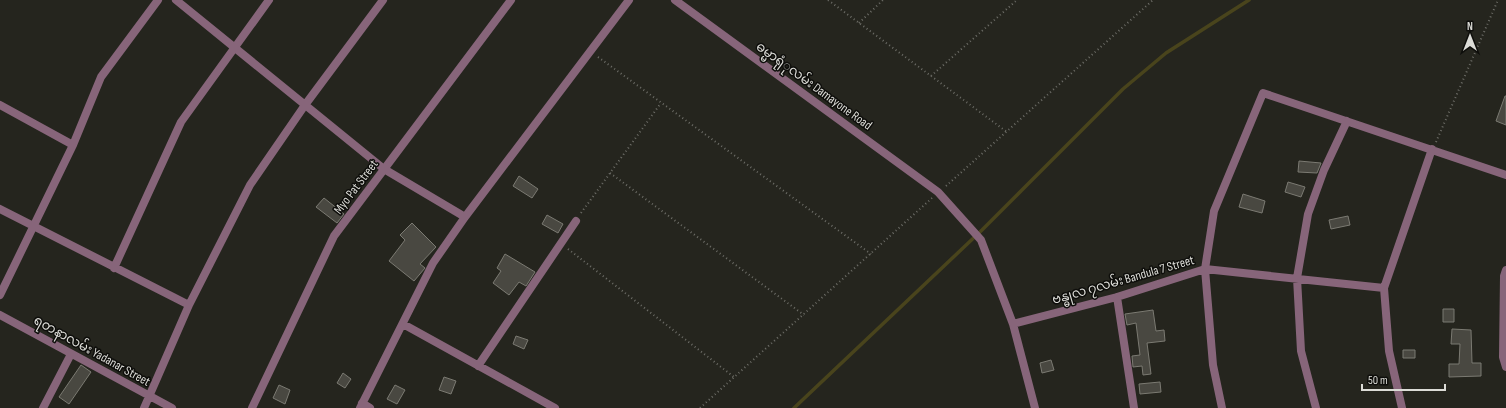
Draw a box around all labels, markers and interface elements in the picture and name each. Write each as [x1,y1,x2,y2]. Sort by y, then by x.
north arrow [1450,16,1490,56]
text: N [1467,20,1473,33]
street label: ဓမ္မာရုံုလမ်း Damayone Road [752,38,876,135]
street label: Myo Pat Street [330,157,382,217]
street label: ဗန္ဓုလ ၇လမ်း Bandula 7 Street [1050,251,1196,310]
street label: ရတနာလမ်း Yadanar Street [30,311,154,392]
scale bar [1362,366,1445,392]
text: 50 m [1368,373,1388,388]

